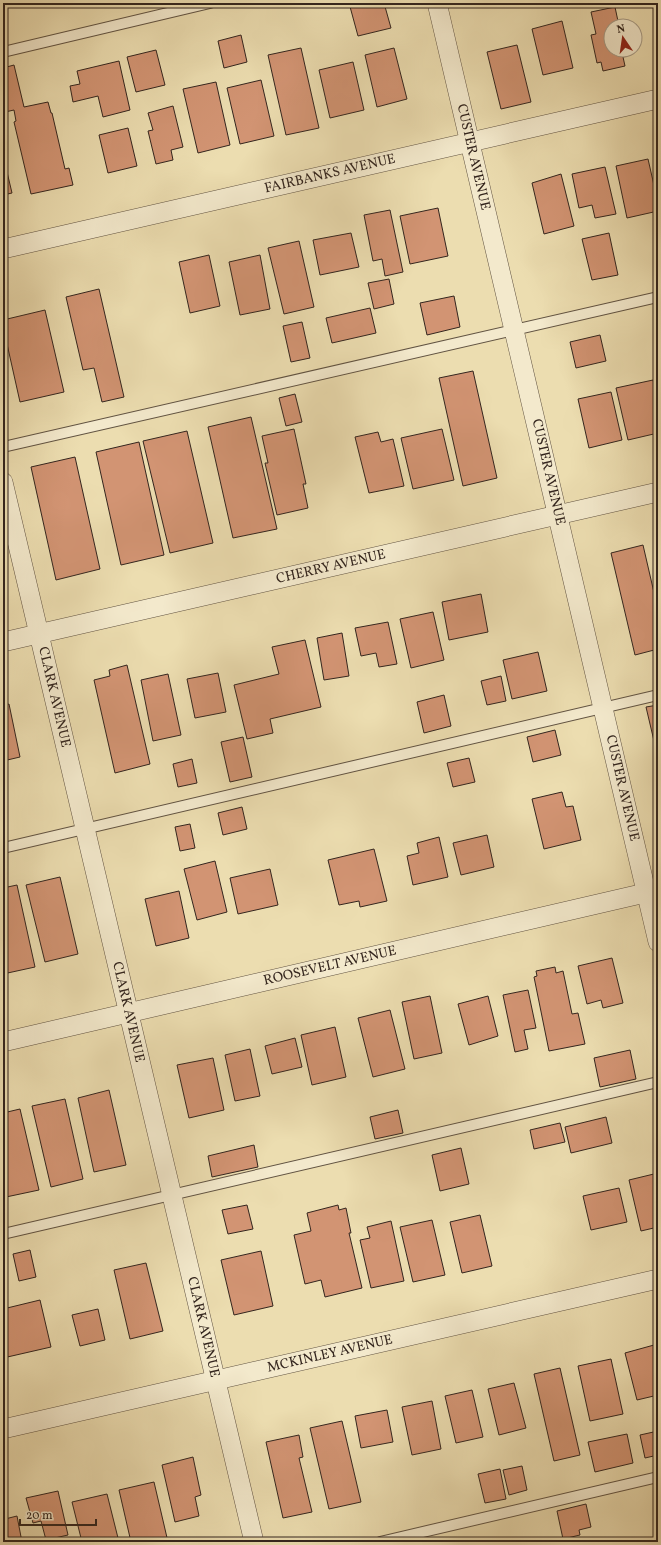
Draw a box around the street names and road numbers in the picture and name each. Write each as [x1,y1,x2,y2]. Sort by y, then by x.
street label: CUSTER AVENUE [452,102,494,212]
street label: FAIRBANKS AVENUE [263,150,397,198]
street label: CUSTER AVENUE [527,417,569,527]
street label: CHERRY AVENUE [274,545,388,589]
street label: CLARK AVENUE [33,645,75,749]
street label: CUSTER AVENUE [601,733,643,843]
street label: ROOSEVELT AVENUE [262,941,398,991]
street label: CLARK AVENUE [107,960,149,1064]
street label: CLARK AVENUE [182,1275,224,1379]
street label: MCKINLEY AVENUE [265,1330,395,1378]

